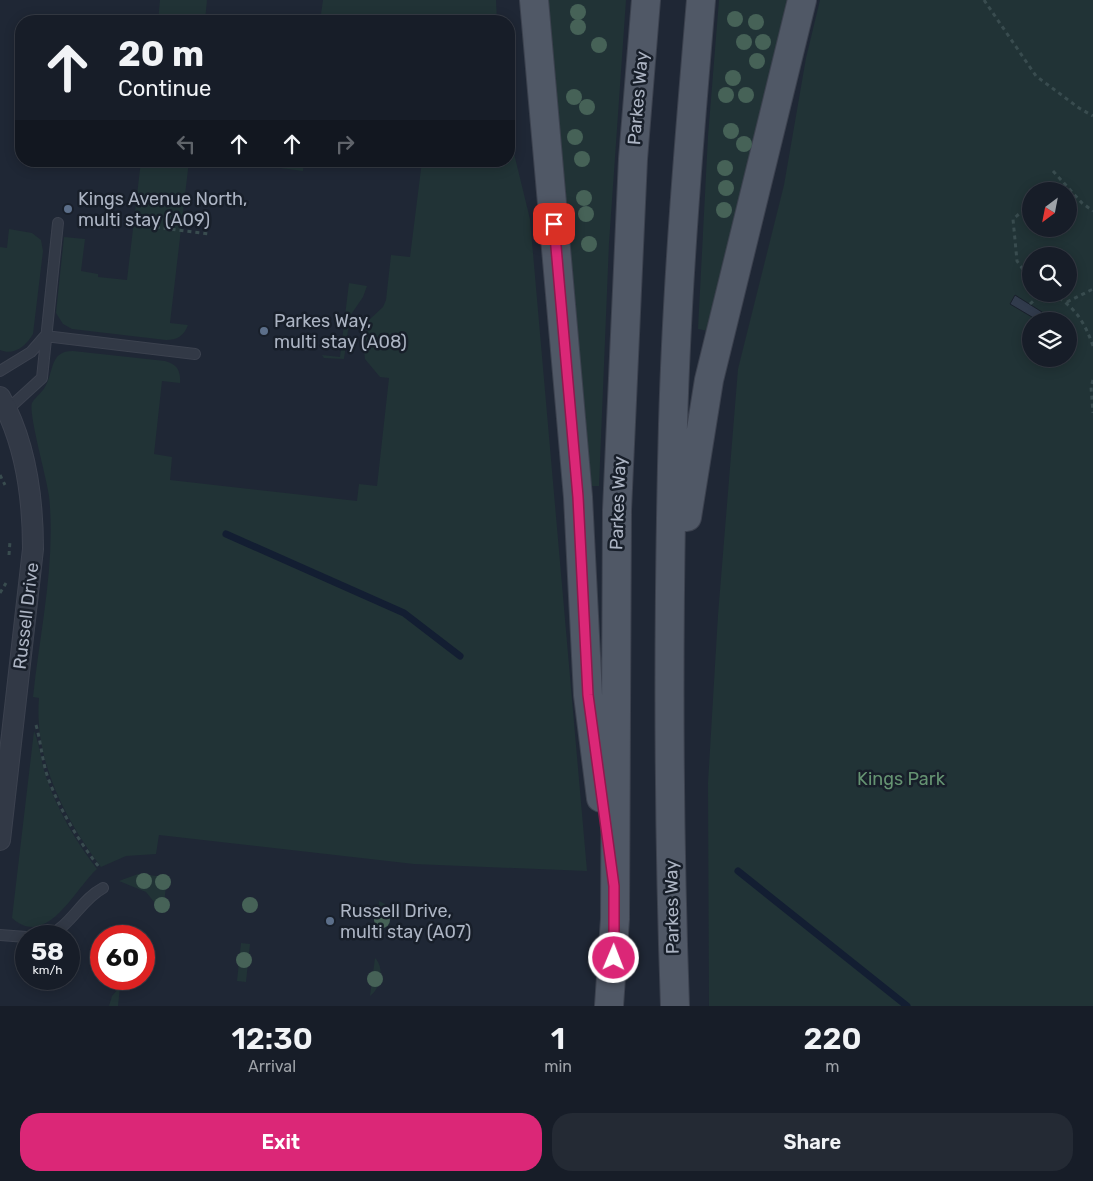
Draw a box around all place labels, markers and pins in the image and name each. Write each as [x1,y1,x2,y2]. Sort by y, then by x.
place label: Kings Avenue North, multi stay (A09) [78,188,248,231]
marker: Kings Avenue North, multi stay (A09) [62,203,74,215]
pin [533,203,575,245]
place label: Parkes Way, multi stay (A08) [274,310,407,353]
marker: Parkes Way, multi stay (A08) [258,325,270,337]
place label: Russell Drive, multi stay (A07) [340,900,471,943]
marker: Russell Drive, multi stay (A07) [324,915,336,927]

